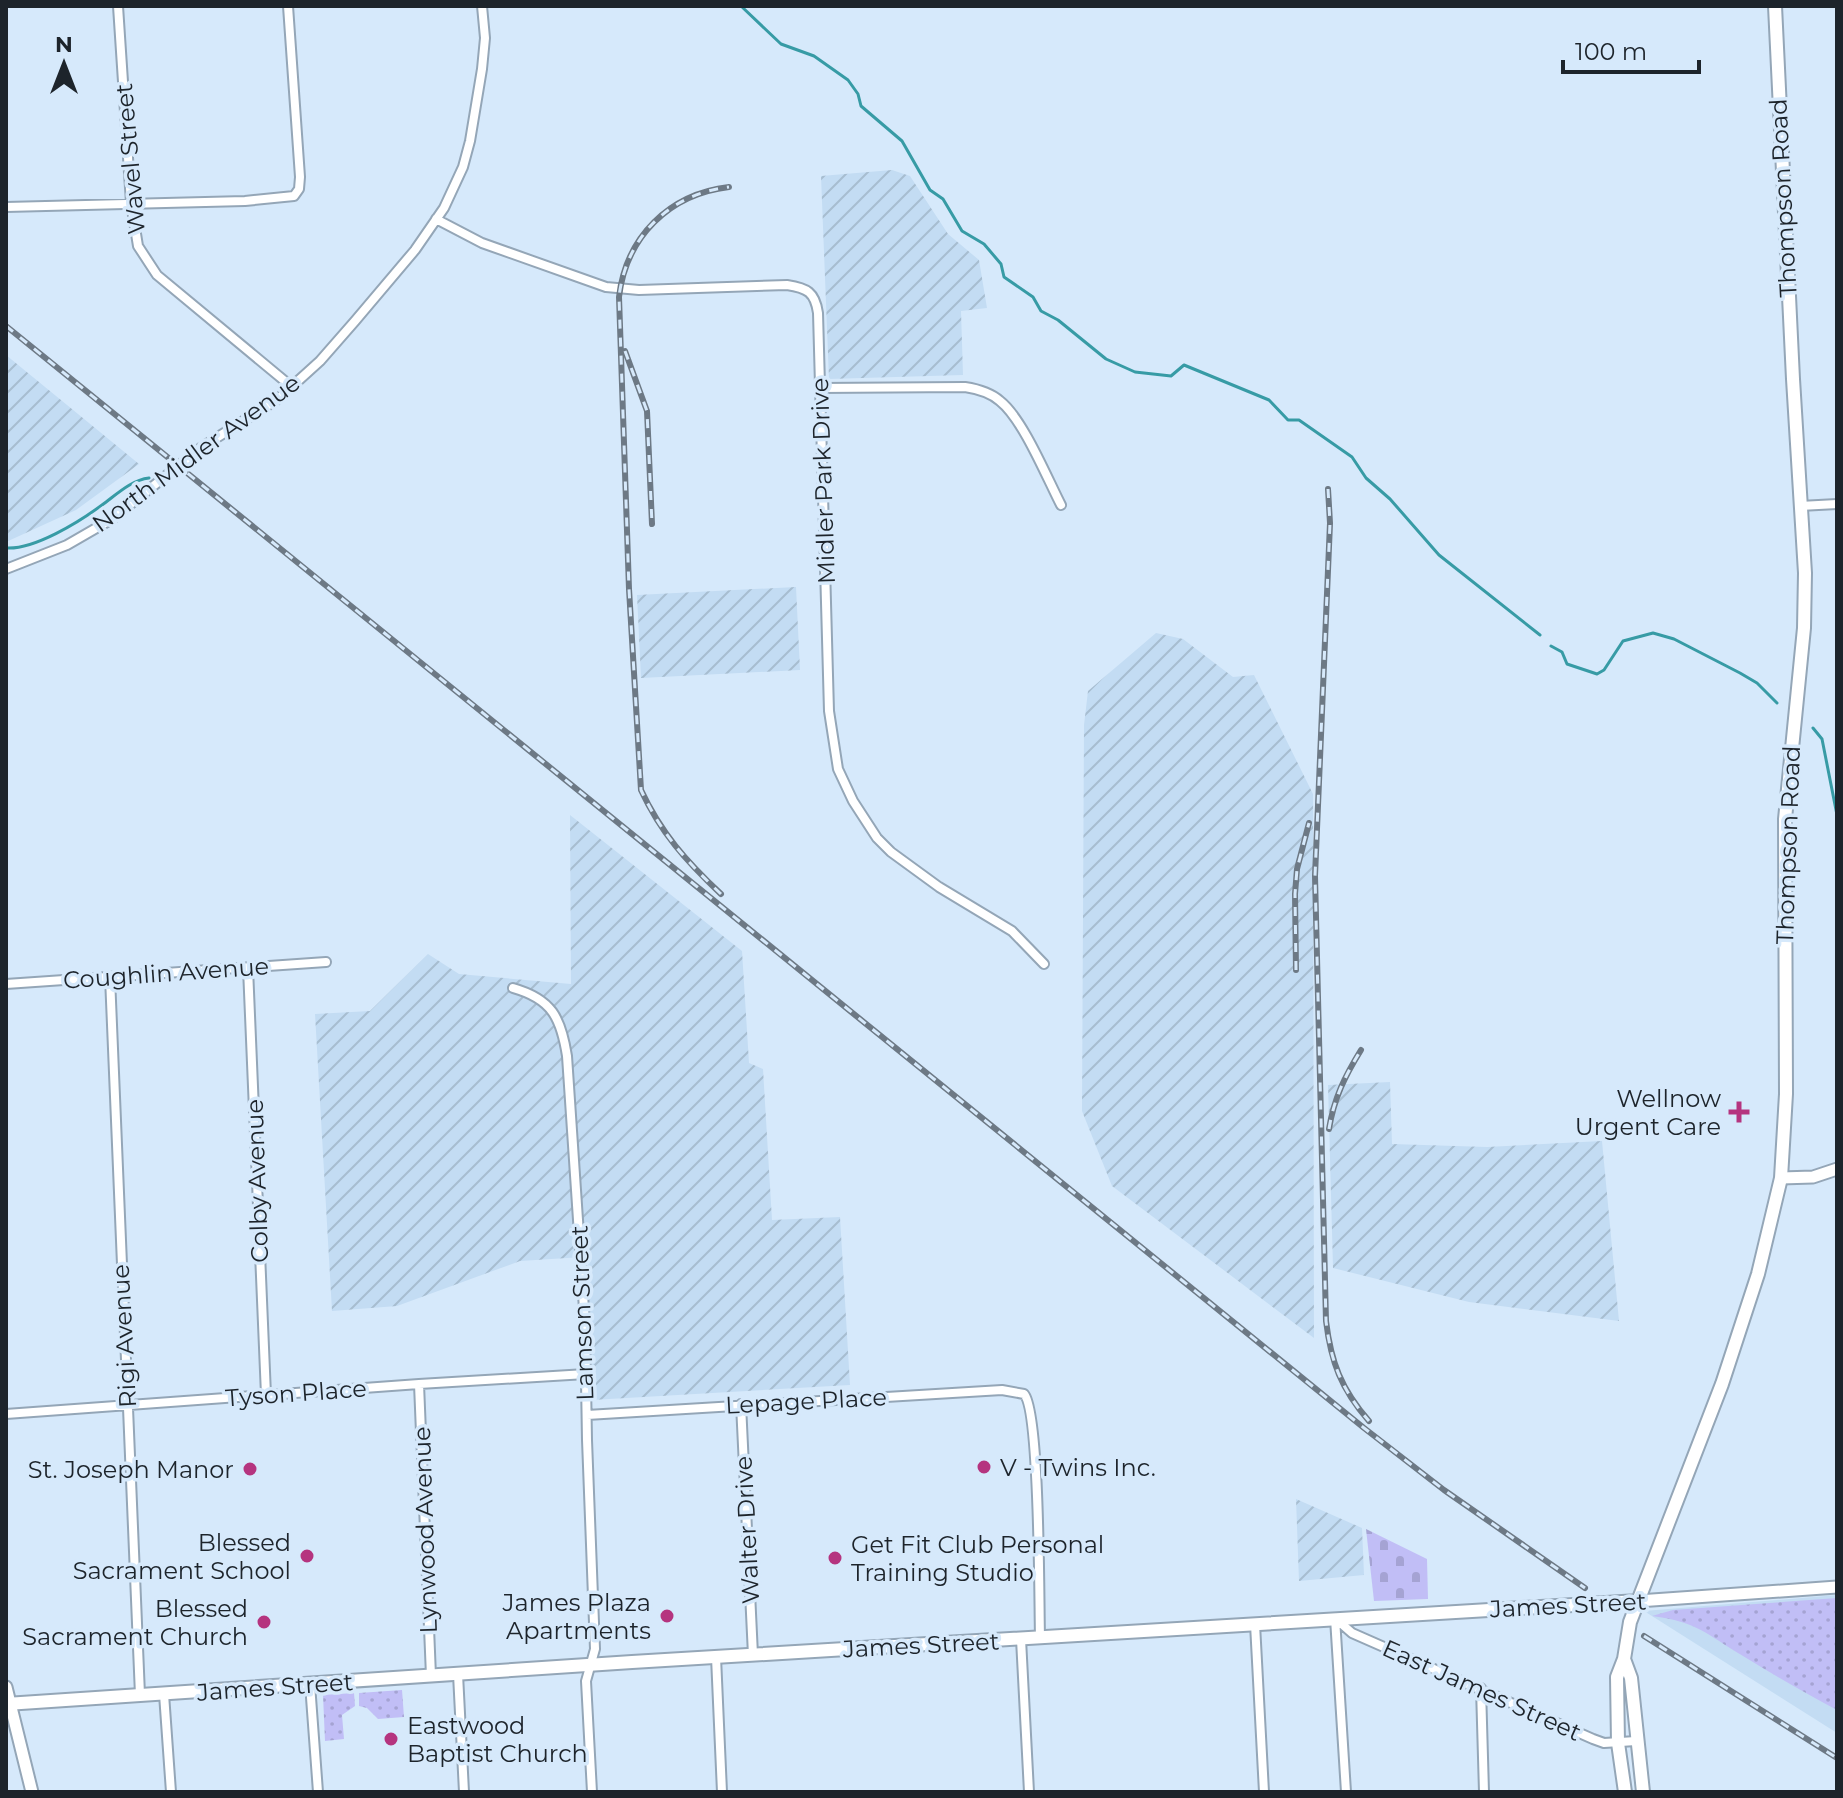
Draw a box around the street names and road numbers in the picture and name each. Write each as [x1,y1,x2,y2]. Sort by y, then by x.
street label: Wavel Street [109,82,151,236]
street label: Thompson Road [1763,98,1803,298]
street label: North Midler Avenue [86,368,306,538]
street label: Midler Park Drive [805,377,841,585]
street label: Thompson Road [1770,745,1806,945]
street label: Coughlin Avenue [62,951,270,995]
street label: Colby Avenue [240,1099,274,1263]
street label: Lamson Street [564,1224,600,1401]
street label: Rigi Avenue [106,1264,142,1408]
street label: Tyson Place [224,1374,368,1412]
street label: Lepage Place [725,1382,887,1420]
street label: Lynwood Avenue [407,1426,443,1634]
street label: Walter Drive [729,1455,765,1605]
street label: James Street [1488,1586,1647,1624]
street label: James Street [841,1626,1000,1664]
street label: East James Street [1378,1633,1586,1747]
street label: James Street [195,1667,354,1707]

